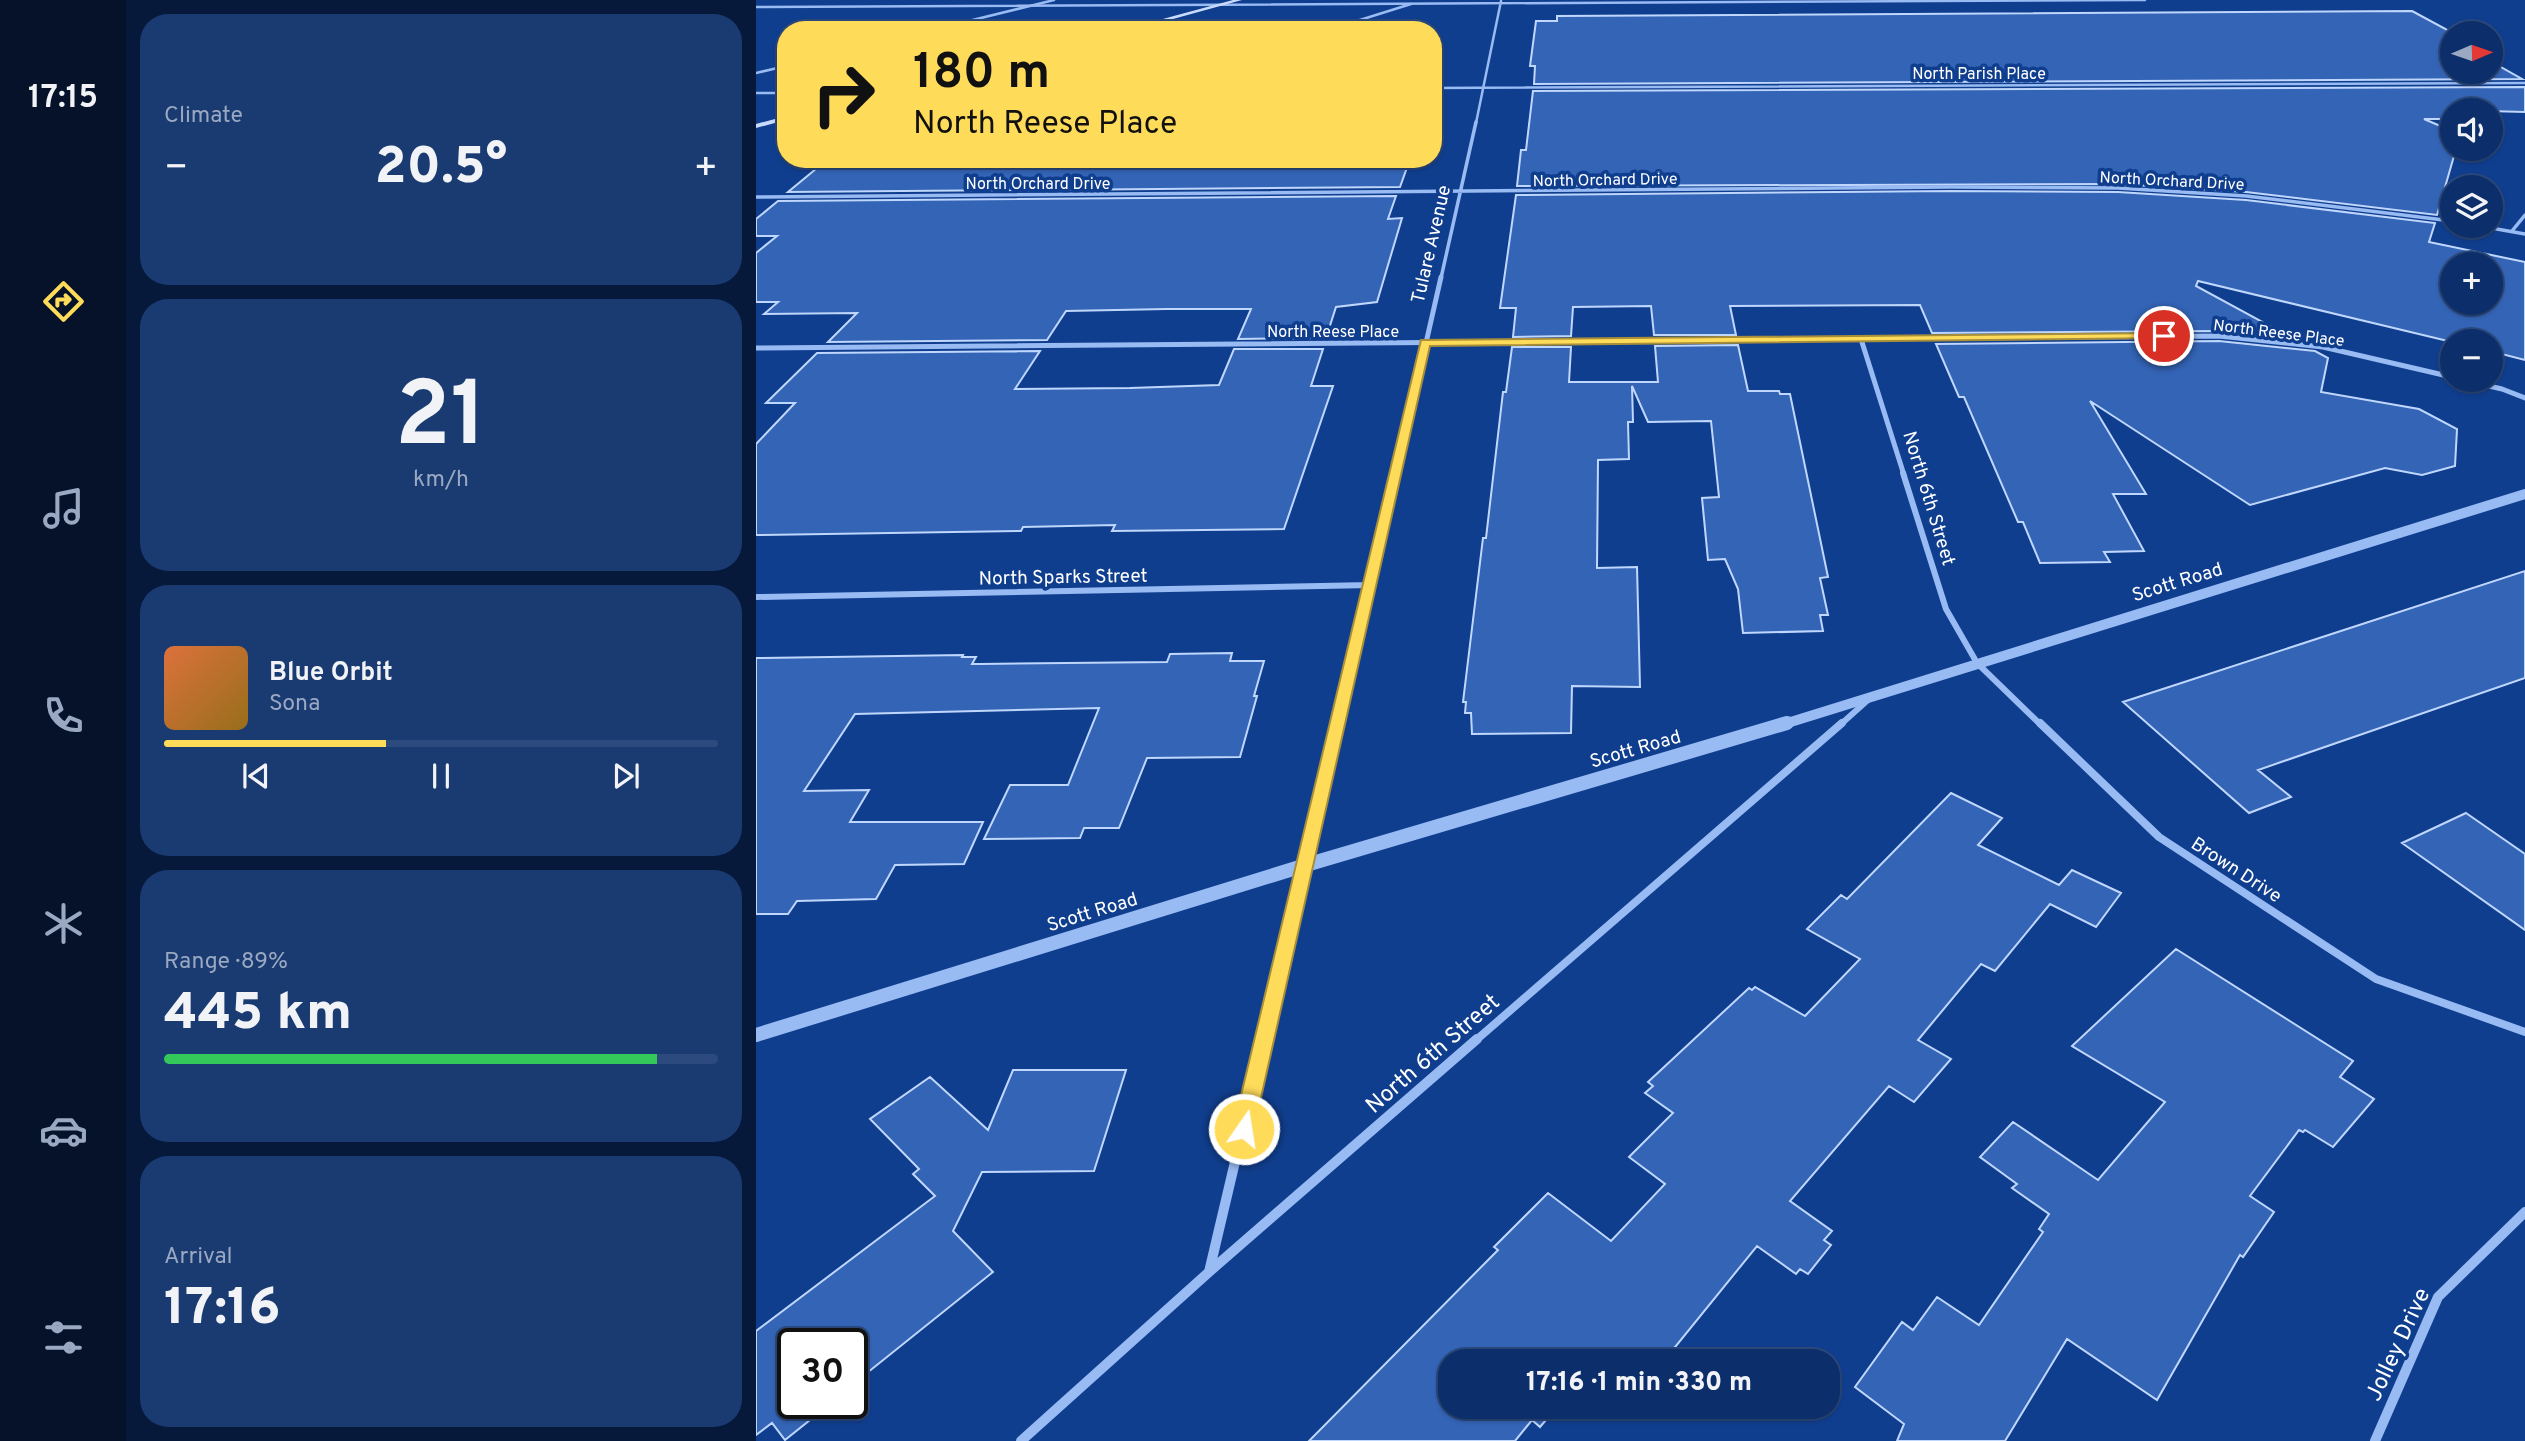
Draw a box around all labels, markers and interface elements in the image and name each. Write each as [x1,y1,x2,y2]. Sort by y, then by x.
north arrow [2440,21,2502,84]
map controls [2440,21,2503,392]
text: 180 m [913,44,1050,106]
icon: right [798,49,889,140]
street label: North Parish Place [1912,65,2046,85]
text: 17:15 [28,79,98,119]
button: sound [2440,98,2503,161]
text: Climate [164,102,243,131]
text: North Reese Place [913,105,1177,145]
text: 20.5° [375,136,507,202]
text: − [164,145,189,194]
text: + [693,145,718,194]
street label: North Orchard Drive [2099,168,2245,196]
street label: North Orchard Drive [1532,170,1678,192]
street label: North Orchard Drive [966,175,1110,195]
button: layers [2440,175,2503,238]
street label: Tulare Avenue [1407,183,1457,306]
button: + [2440,252,2503,315]
icon: directions [39,277,88,326]
pin [2134,306,2194,366]
street label: North Reese Place [2212,316,2346,352]
icon: arrive [2145,317,2183,355]
street label: North Reese Place [1267,323,1399,343]
button: − [2440,329,2503,392]
text: 21 [395,363,487,478]
street label: North 6th Street [1896,428,1960,569]
text: km/h [413,466,469,495]
icon: music [39,484,88,533]
street label: Scott Road [2129,558,2226,608]
street label: North Sparks Street [978,565,1148,591]
text: Blue Orbit [269,657,393,690]
text: Sona [269,690,320,719]
icon: phone [39,691,88,740]
street label: Scott Road [1587,725,1684,774]
icon: previous [237,757,275,795]
icon: pause [422,757,460,795]
icon: next [607,757,645,795]
street label: Brown Drive [2186,832,2286,909]
street label: Scott Road [1044,888,1141,938]
icon: climate [39,899,88,948]
text: Range · 89% [164,948,288,977]
text: 445 km [164,982,352,1048]
street label: North 6th Street [1361,989,1507,1121]
position arrow [1207,1092,1281,1166]
icon: car [39,1106,88,1155]
text: Arrival [164,1243,233,1272]
text: 17:16 [164,1277,281,1343]
street label: Jolley Drive [2360,1284,2438,1406]
icon: filters [39,1313,88,1362]
speed limit sign: 30 [777,1328,868,1419]
text: 17:16 · 1 min · 330 m [1526,1367,1752,1400]

